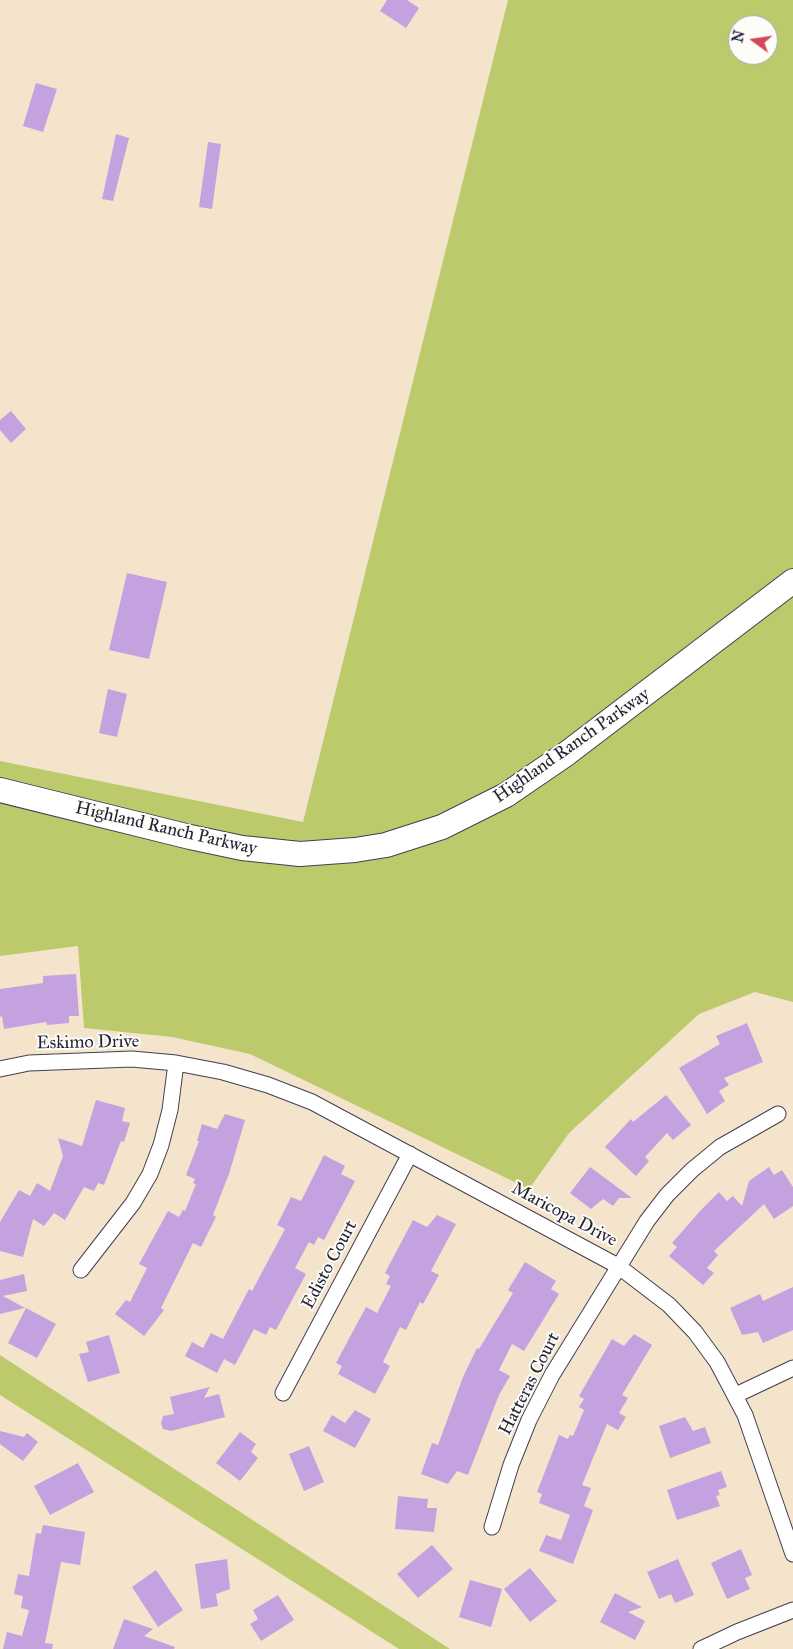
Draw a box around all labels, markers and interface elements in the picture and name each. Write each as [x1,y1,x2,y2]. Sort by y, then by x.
north arrow [728,15,778,65]
text: N [729,29,749,44]
street label: Highland Ranch Parkway [490,684,654,808]
street label: Highland Ranch Parkway [73,798,259,860]
street label: Eskimo Drive [37,1031,139,1055]
street label: Maricopa Drive [507,1178,621,1252]
street label: Edisto Court [298,1217,362,1313]
street label: Hatteras Court [495,1329,565,1439]

